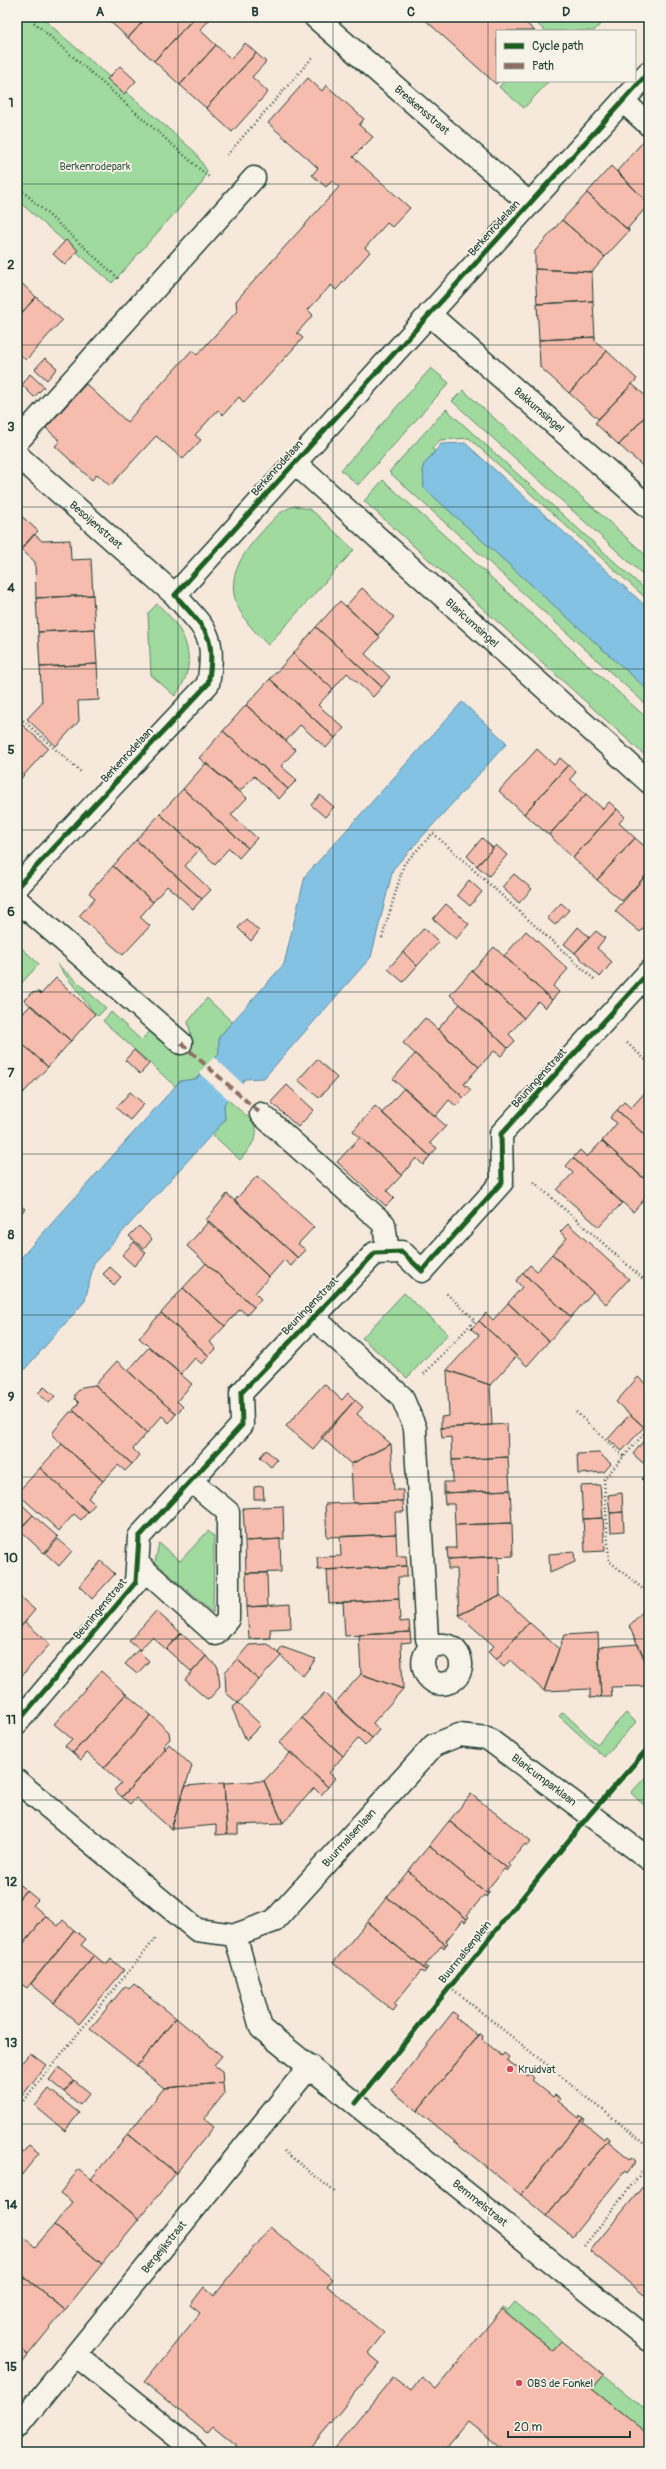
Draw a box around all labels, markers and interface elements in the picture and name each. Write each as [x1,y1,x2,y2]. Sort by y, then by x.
text: A [96,4,105,20]
text: B [251,4,259,20]
text: C [407,4,415,20]
text: D [562,4,570,20]
legend [496,30,636,82]
text: Cycle path [532,39,584,54]
text: Path [532,59,554,74]
street label: Breskensstraat [392,83,453,138]
text: 1 [8,95,14,111]
park label: Berkenrodepark [60,160,131,173]
street label: Berkenrodelaan [465,197,523,259]
text: 2 [7,257,15,273]
street label: Bakkumsingel [511,385,567,435]
text: 3 [7,419,15,435]
street label: Berkenrodelaan [248,437,306,499]
street label: Besoijenstraat [67,498,126,552]
text: 4 [7,580,15,596]
street label: Blaricumsingel [443,596,501,650]
street label: Berkenrodelaan [98,725,156,785]
text: 5 [7,742,15,758]
text: 6 [7,904,15,920]
street label: Beuningenstraat [509,1045,570,1111]
text: 7 [8,1065,15,1081]
text: 8 [8,1227,15,1243]
street label: Beuningenstraat [279,1274,341,1338]
text: 9 [8,1389,15,1405]
text: 10 [4,1550,18,1566]
street label: Beuningenstraat [71,1575,130,1642]
text: 11 [6,1712,16,1728]
street label: Blaricumparklaan [509,1751,579,1809]
street label: Buurmalsenlaan [319,1806,379,1870]
text: 12 [5,1874,17,1890]
street label: Buurmalsenplein [436,1918,494,1986]
text: 13 [5,2035,17,2051]
place label: Kruidvat [518,2063,556,2076]
marker: Kruidvat [505,2064,515,2074]
street label: Bemmelstraat [450,2177,510,2229]
text: 14 [5,2197,18,2213]
street label: Bergeijkstraat [139,2218,189,2276]
text: 15 [5,2359,17,2375]
place label: OBS de Fonkel [527,2377,593,2390]
marker: OBS de Fonkel [514,2378,524,2388]
scale bar [508,2413,630,2439]
text: 20 m [514,2420,543,2435]

